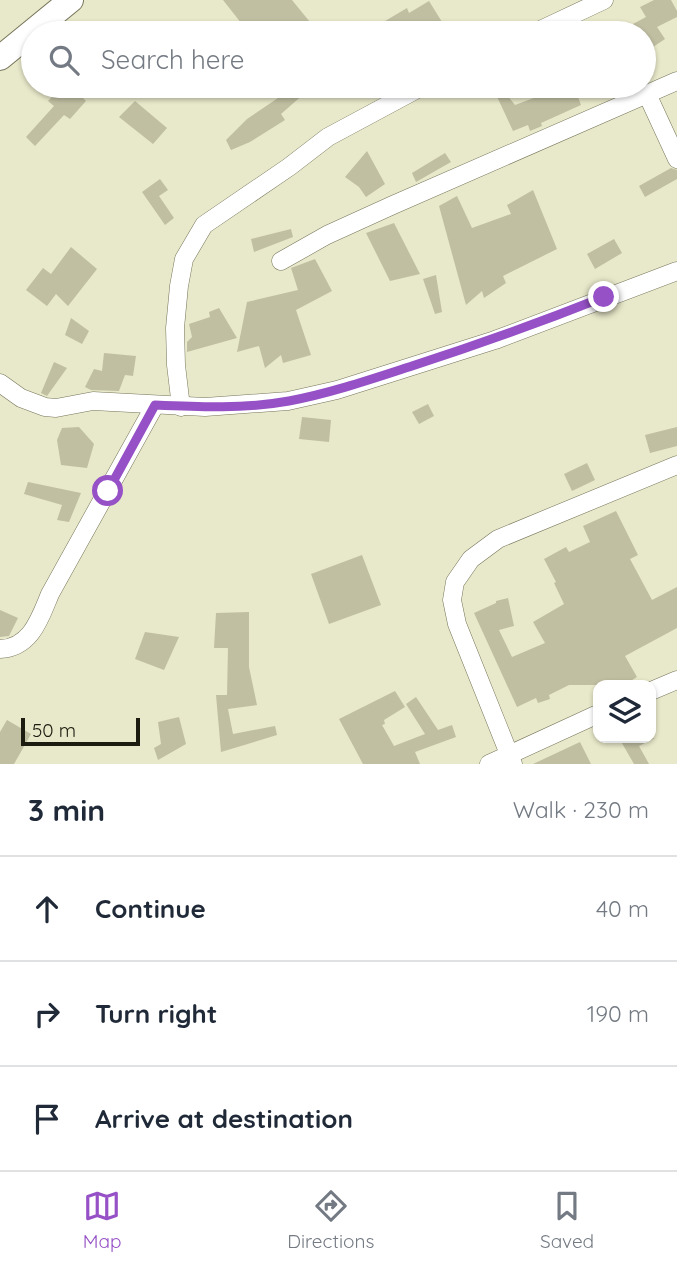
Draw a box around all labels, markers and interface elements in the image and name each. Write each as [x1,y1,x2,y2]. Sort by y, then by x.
search box [21,21,656,98]
icon: search [45,41,83,79]
text: Search here [101,43,245,76]
route end [588,281,619,312]
route start [92,475,123,506]
map controls [593,680,656,743]
button: layers [593,680,656,743]
scale bar [21,715,140,747]
text: 50 m [32,718,76,742]
text: 3 min [28,791,105,829]
text: Walk · 230 m [513,795,649,824]
icon: ahead [28,890,66,928]
text: Continue [95,892,206,925]
text: 40 m [596,894,649,923]
icon: right [28,995,66,1033]
text: Turn right [95,997,217,1030]
text: 190 m [587,999,649,1028]
icon: arrive [28,1100,66,1138]
text: Arrive at destination [95,1102,353,1135]
tab: Map [83,1187,122,1253]
tab: Directions [287,1187,374,1253]
tab: Saved [540,1187,594,1253]

